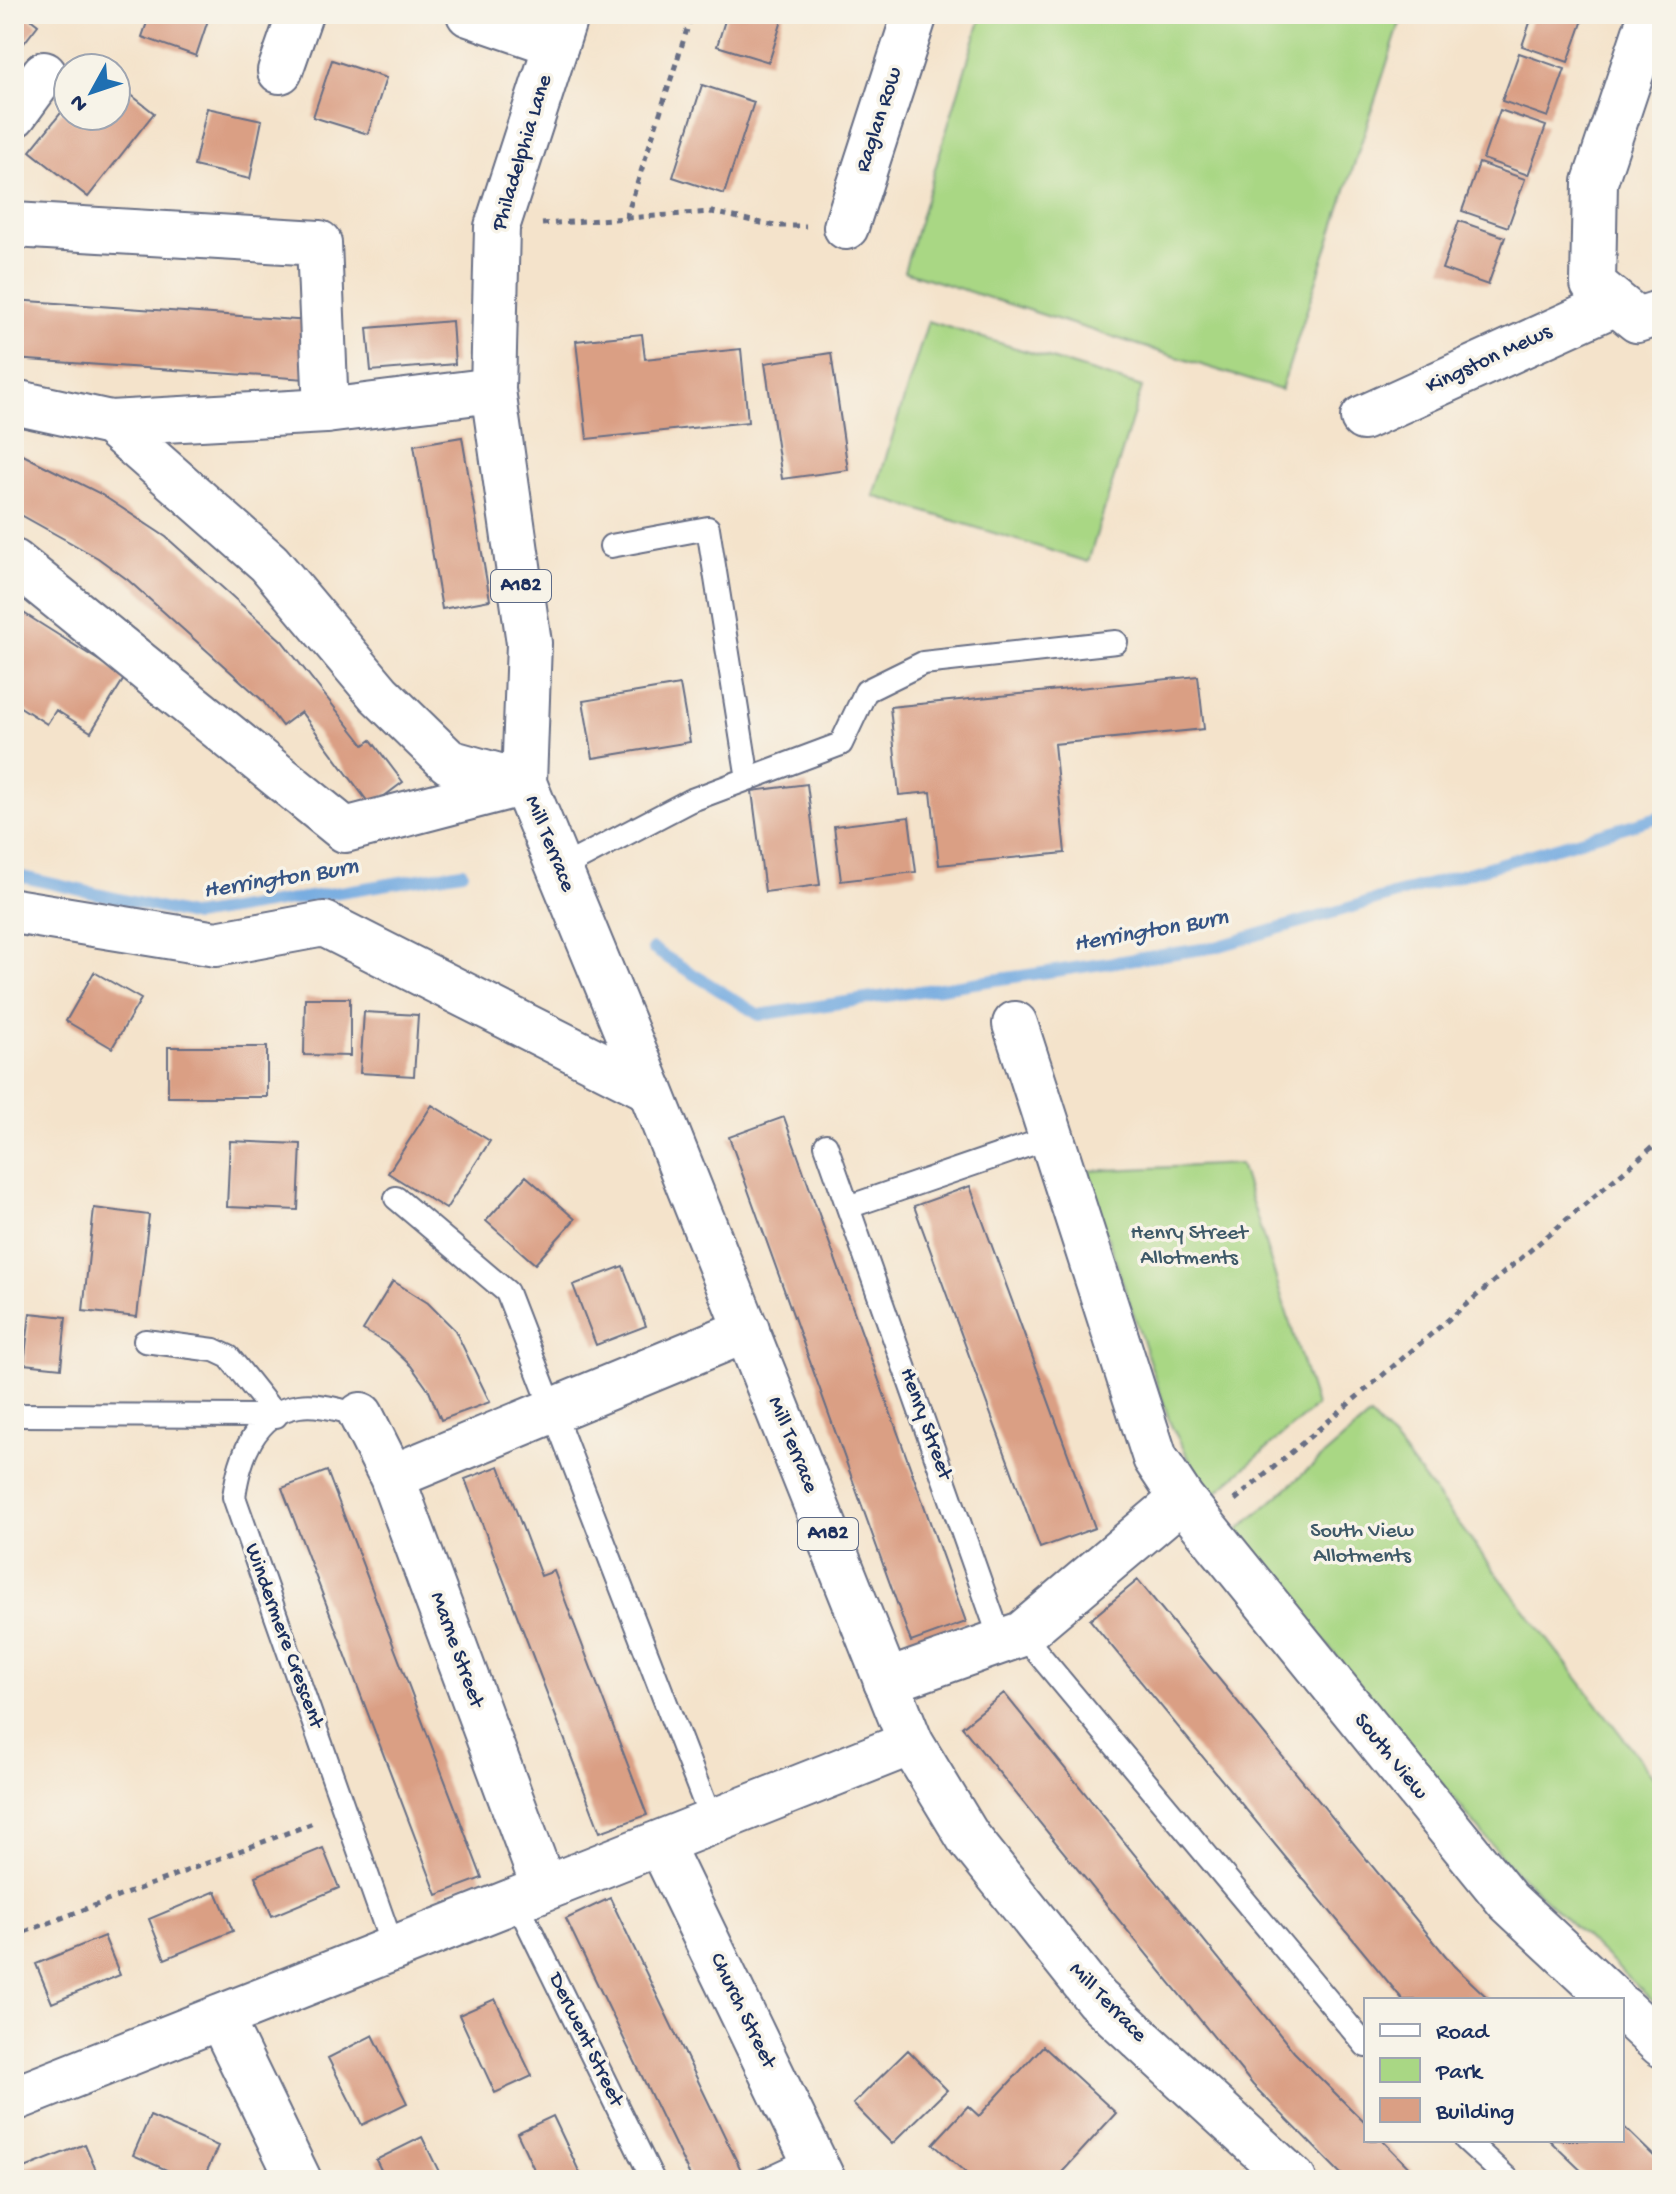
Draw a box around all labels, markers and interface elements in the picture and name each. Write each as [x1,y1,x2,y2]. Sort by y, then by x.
north arrow [52,52,132,132]
street label: Raglan Row [851,64,909,176]
street label: Philadelphia Lane [487,71,559,235]
text: N [65,88,94,116]
street label: Kingston Mews [1422,319,1557,400]
road number: A182 [491,570,551,602]
street label: Mill Terrace [518,792,580,896]
water label: Herrington Burn [202,853,361,907]
water label: Herrington Burn [1072,904,1231,960]
park label: Henry Street Allotments [1131,1221,1249,1272]
street label: Henry Street [893,1365,958,1485]
street label: Mill Terrace [761,1393,823,1497]
road number: A182 [798,1518,858,1550]
park label: South View Allotments [1310,1519,1414,1570]
street label: Windermere Crescent [237,1540,329,1734]
street label: Marne Street [423,1589,490,1713]
street label: South View [1347,1709,1433,1805]
street label: Church Street [703,1949,782,2075]
street label: Mill Terrace [1062,1958,1152,2049]
street label: Derwent Street [541,1967,629,2113]
legend [1364,1998,1624,2142]
text: Road [1436,2019,1490,2048]
text: Park [1435,2059,1484,2088]
text: Building [1435,2099,1514,2128]

